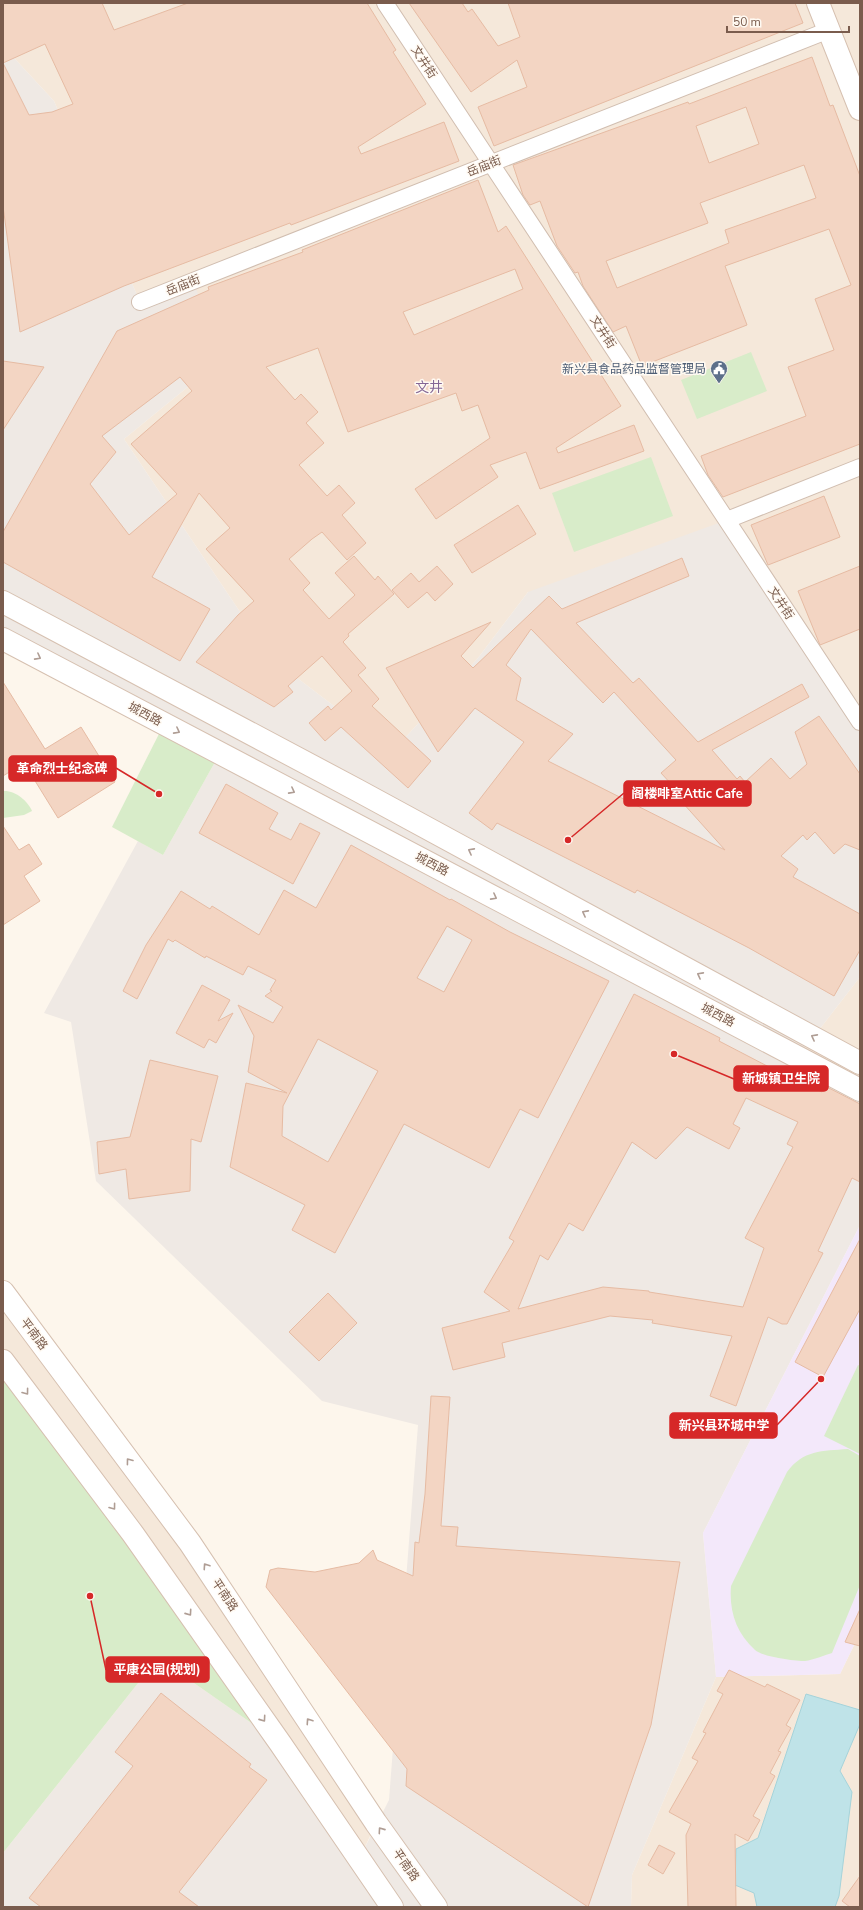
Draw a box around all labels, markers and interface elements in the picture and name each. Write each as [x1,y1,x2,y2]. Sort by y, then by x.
scale bar [727,8,849,34]
text: 50 m [733,14,761,30]
street label: 文井街 [407,43,441,81]
street label: 岳庙街 [464,152,504,180]
street label: 岳庙街 [163,271,203,299]
street label: 文井街 [586,313,620,351]
public building icon: 新兴县食品药品监督管理局 [709,359,729,384]
place label: 新兴县食品药品监督管理局 [562,361,706,377]
district label: 文井 [415,378,443,397]
street label: 文井街 [764,584,798,622]
one-way arrow [33,652,41,660]
street label: 城西路 [125,698,165,730]
one-way arrow [173,726,181,733]
callout: 革命烈士纪念碑 [9,756,116,781]
text: 革命烈士纪念碑 [16,760,108,778]
callout: 阁楼啡室Attic Cafe [624,781,751,806]
text: 阁楼啡室Attic Cafe [631,785,743,803]
one-way arrow [288,786,296,794]
street label: 城西路 [412,848,452,880]
one-way arrow [468,849,475,856]
one-way arrow [490,893,497,900]
one-way arrow [582,911,590,918]
one-way arrow [697,973,704,980]
street label: 城西路 [698,999,738,1031]
one-way arrow [811,1034,818,1042]
callout: 新城镇卫生院 [734,1066,828,1091]
text: 新城镇卫生院 [742,1070,820,1088]
street label: 平南路 [17,1315,51,1353]
one-way arrow [22,1388,29,1395]
callout: 新兴县环城中学 [670,1413,777,1438]
text: 新兴县环城中学 [678,1417,770,1435]
one-way arrow [127,1459,134,1466]
one-way arrow [108,1503,115,1510]
one-way arrow [203,1563,211,1570]
street label: 平南路 [208,1576,242,1614]
one-way arrow [184,1609,192,1616]
callout: 平康公园(规划) [106,1657,209,1682]
text: 平康公园(规划) [113,1661,201,1679]
one-way arrow [258,1715,265,1722]
one-way arrow [306,1718,313,1725]
one-way arrow [379,1827,386,1834]
street label: 平南路 [389,1846,423,1884]

